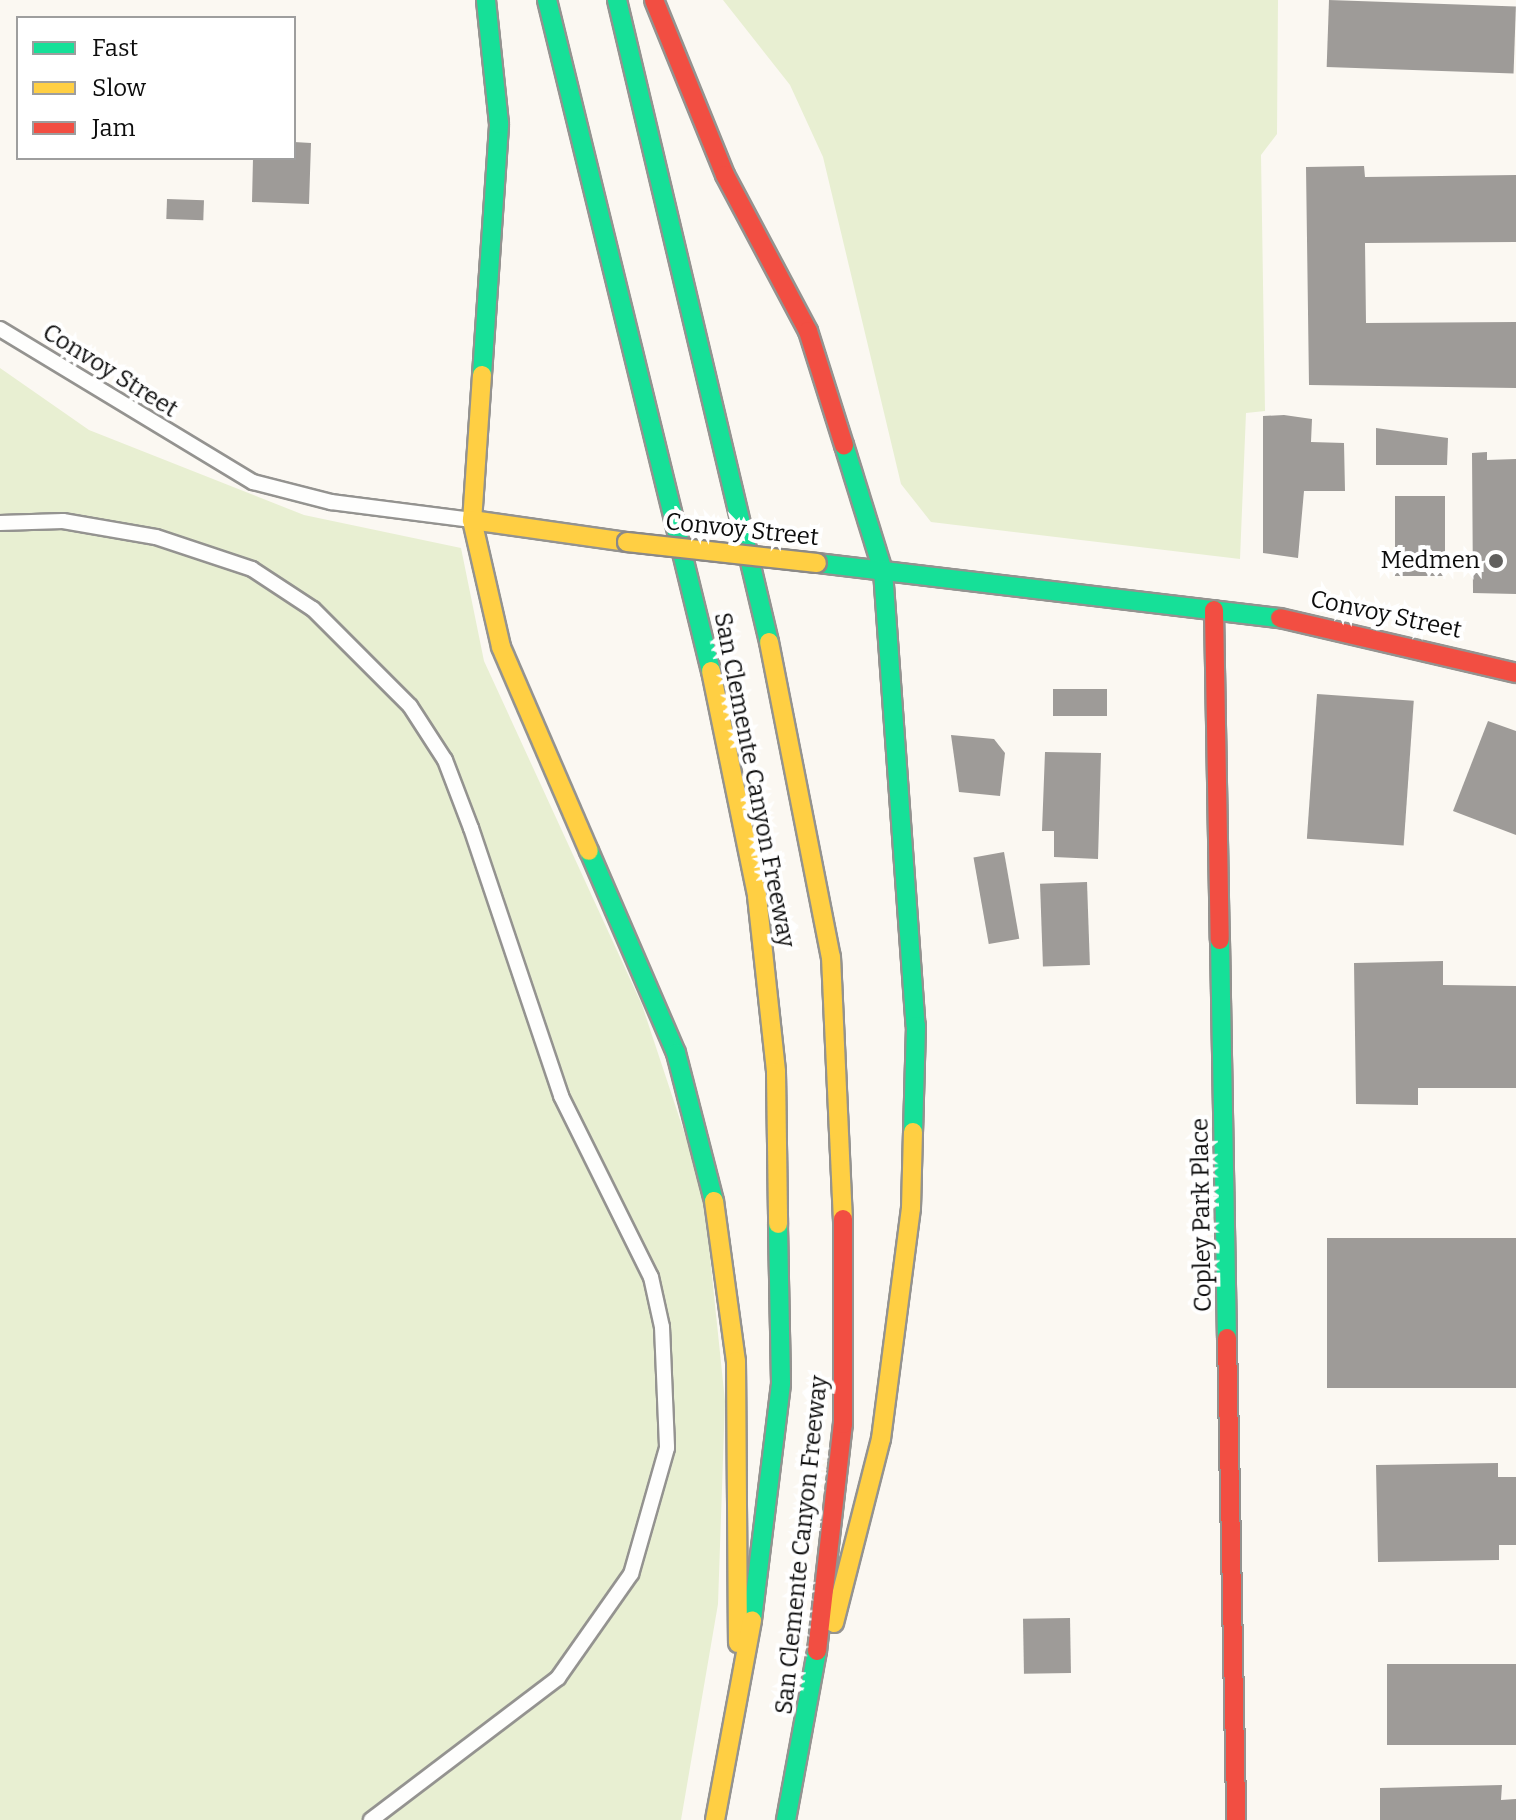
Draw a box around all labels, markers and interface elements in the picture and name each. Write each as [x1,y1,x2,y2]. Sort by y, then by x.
legend [16,16,296,160]
text: Fast [92,34,138,62]
text: Slow [92,74,146,102]
text: Jam [92,114,135,142]
street label: Convoy Street [37,318,183,424]
street label: Convoy Street [664,508,820,552]
place label: Medmen [1380,547,1480,575]
marker: Medmen [1487,552,1505,570]
street label: Convoy Street [1308,585,1464,645]
street label: San Clemente Canyon Freeway [707,610,801,950]
street label: Copley Park Place [1186,1118,1218,1312]
street label: San Clemente Canyon Freeway [770,1374,834,1716]

